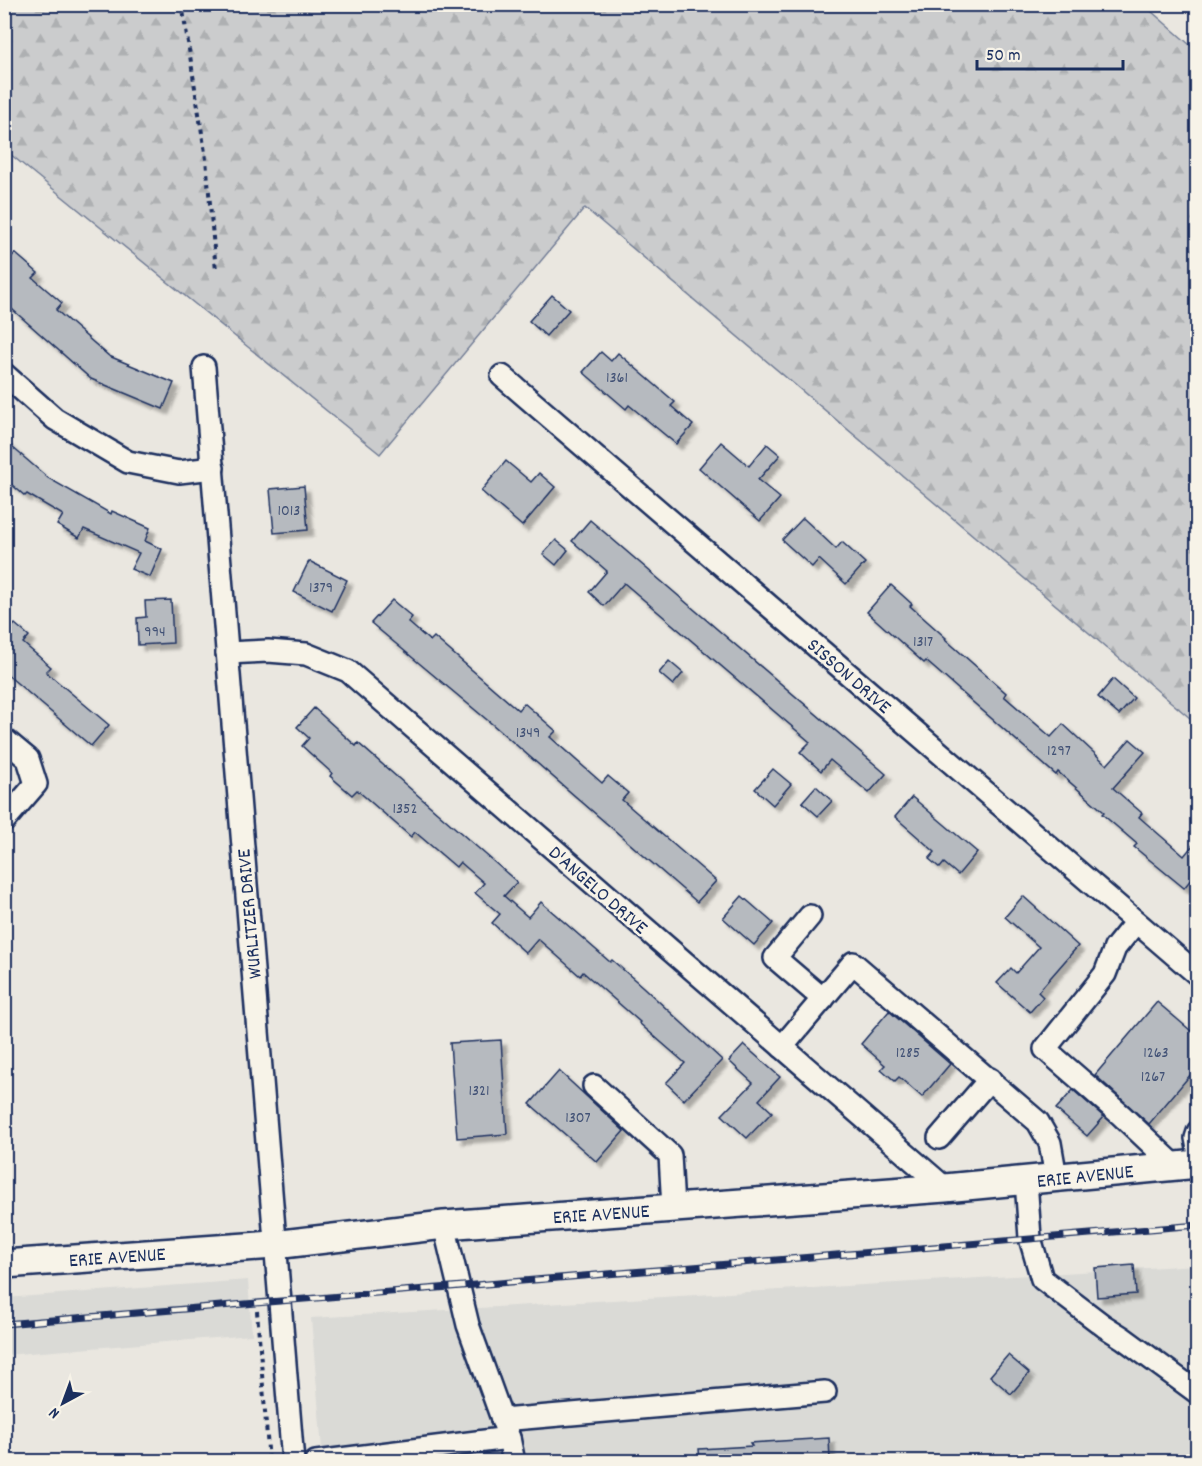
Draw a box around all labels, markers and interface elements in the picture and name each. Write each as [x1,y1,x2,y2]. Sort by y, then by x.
scale bar [977,33,1122,71]
text: 50 m [986,44,1021,69]
house number: 1361 [606,367,628,390]
house number: 1013 [278,500,300,523]
house number: 1379 [309,577,333,600]
house number: 994 [144,621,166,644]
house number: 1317 [913,631,933,654]
street label: SISSON DRIVE [800,633,896,722]
house number: 1349 [516,722,540,745]
house number: 1297 [1047,740,1071,763]
house number: 1352 [392,798,418,821]
street label: D'ANGELO DRIVE [541,840,653,942]
street label: WURLITZER DRIVE [231,848,271,980]
house number: 1285 [896,1042,920,1065]
house number: 1263 [1143,1042,1169,1065]
house number: 1267 [1141,1066,1165,1089]
house number: 1321 [468,1080,490,1103]
house number: 1307 [565,1107,591,1130]
street label: ERIE AVENUE [1036,1159,1135,1197]
street label: ERIE AVENUE [552,1199,651,1233]
street label: ERIE AVENUE [68,1242,167,1276]
north arrow [33,1373,93,1433]
text: N [44,1401,65,1424]

